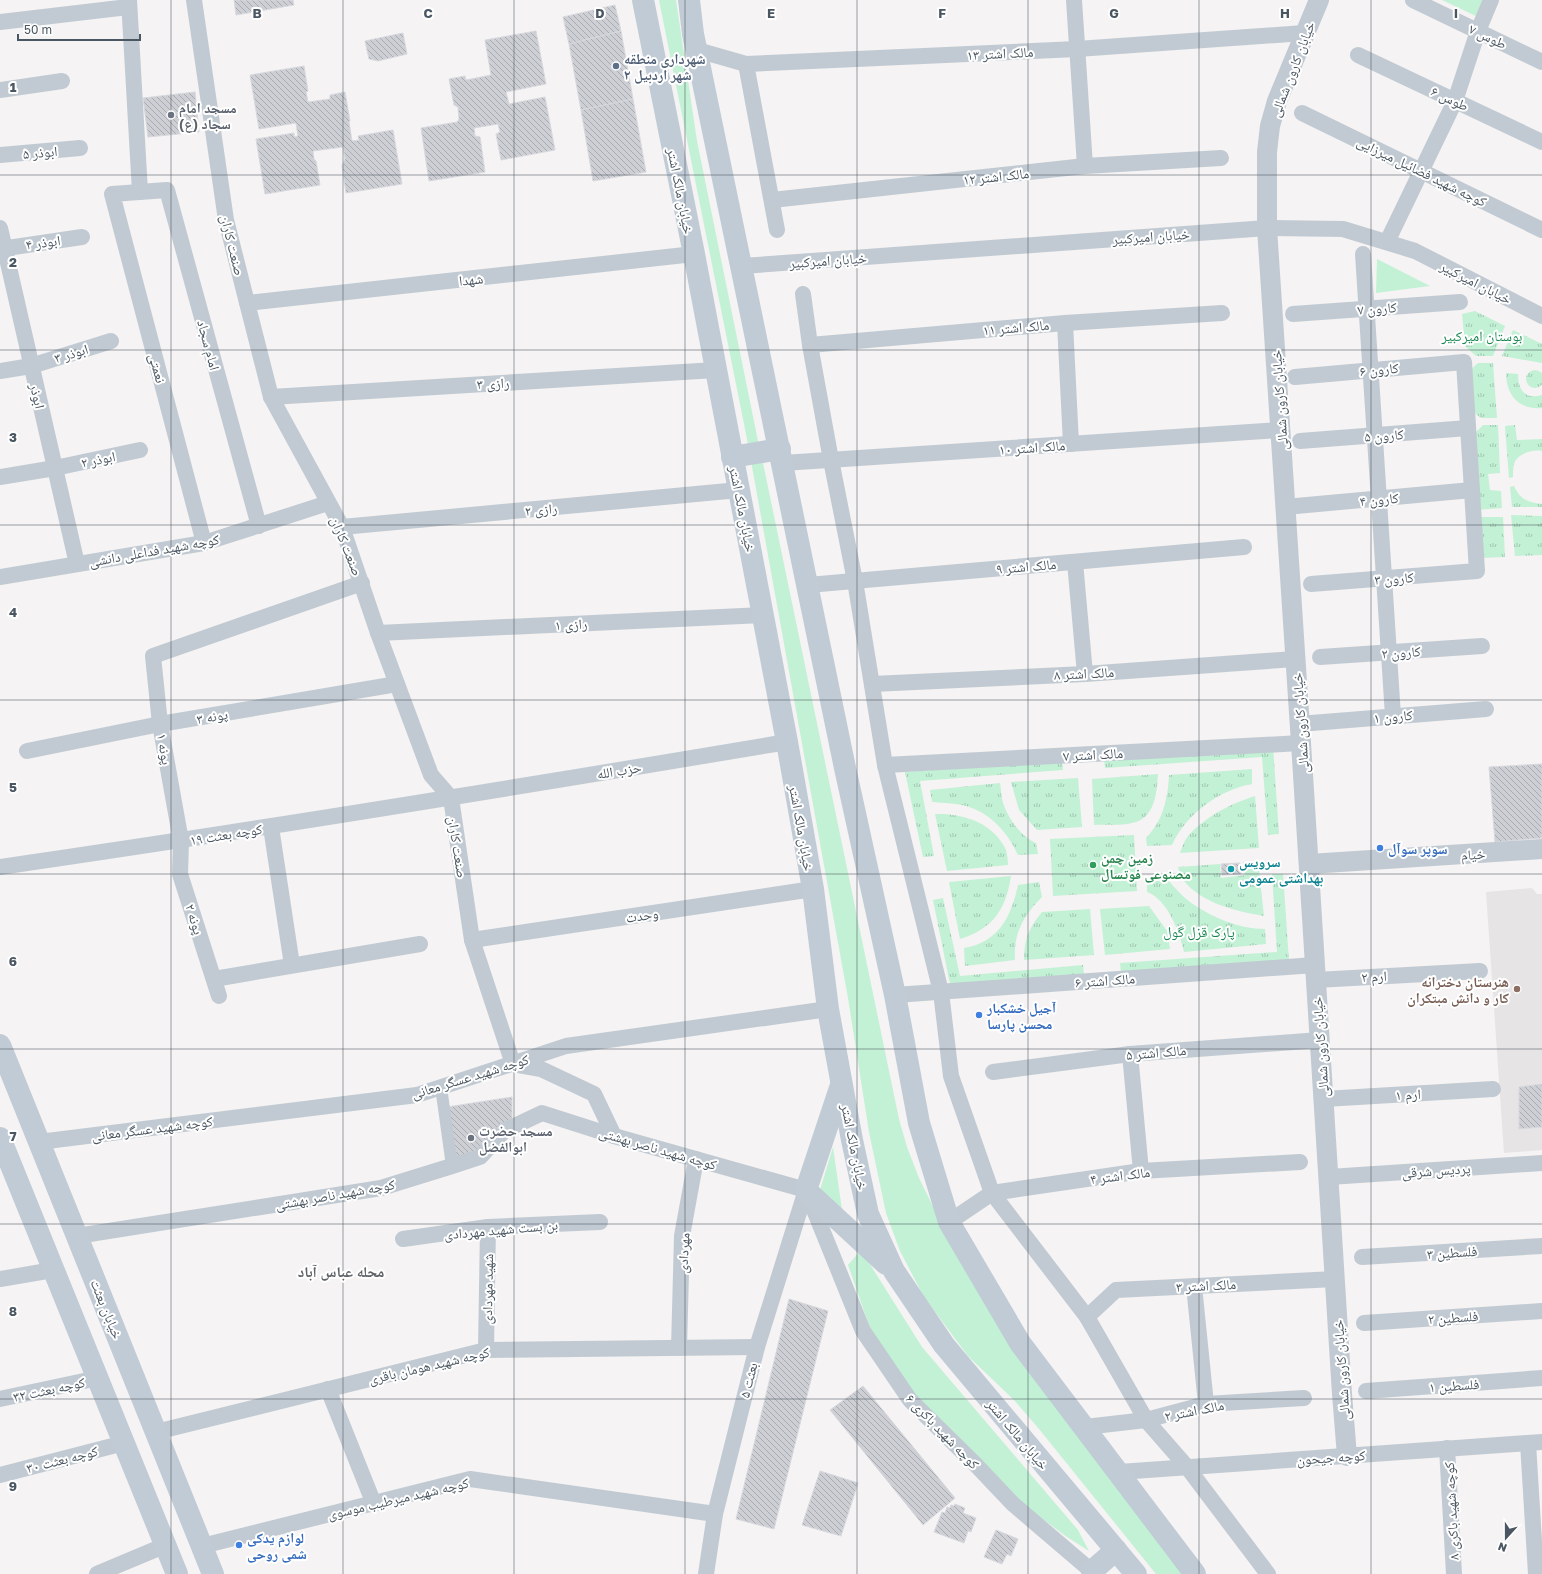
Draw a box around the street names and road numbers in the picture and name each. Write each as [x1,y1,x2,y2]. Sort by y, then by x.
street label: خیابان کارون شمالی [1266,19,1319,119]
street label: طوس ۷ [1466,20,1510,53]
street label: مالک اشتر ۱۳ [966,43,1034,64]
street label: طوس ۶ [1428,82,1472,115]
street label: کوچه شهید فضائیل میرزایی [1354,132,1490,211]
street label: ابوذر ۵ [22,142,58,163]
street label: خیابان مالک اشتر [663,146,698,236]
street label: مالک اشتر ۱۲ [962,164,1030,189]
street label: صنعت کاران [216,213,249,277]
street label: خیابان امیرکبیر [1111,225,1190,248]
street label: ابوذر ۴ [25,231,62,254]
street label: خیابان امیرکبیر [788,249,867,272]
street label: خیابان امیرکبیر [1436,256,1515,308]
street label: شهدا [458,269,484,289]
street label: کارون ۷ [1357,298,1397,319]
street label: مالک اشتر ۱۱ [982,316,1050,339]
street label: امام سجاد [192,318,224,373]
street label: ابوذر ۳ [52,340,90,367]
street label: خیابان کارون شمالی [1267,349,1292,451]
street label: نعمتی [145,351,170,385]
street label: کارون ۶ [1359,359,1400,380]
street label: رازی ۳ [476,374,510,393]
street label: ابوذر [26,381,49,410]
street label: کارون ۵ [1364,425,1404,446]
street label: مالک اشتر ۱۰ [998,436,1066,459]
street label: ابوذر ۲ [79,447,117,472]
street label: خیابان مالک اشتر [725,464,760,554]
street label: کارون ۴ [1359,489,1400,510]
street label: رازی ۲ [524,499,558,520]
street label: صنعت کاران [327,514,367,578]
street label: کوچه شهید فداعلی دانشی [87,530,221,571]
street label: مالک اشتر ۹ [995,555,1057,578]
street label: کارون ۳ [1374,568,1414,589]
street label: رازی ۱ [554,615,588,634]
street label: کارون ۲ [1381,642,1421,663]
street label: مالک اشتر ۸ [1053,663,1115,684]
street label: خیابان کارون شمالی [1288,672,1313,774]
street label: پونه ۳ [195,705,229,728]
street label: کارون ۱ [1373,706,1414,727]
street label: پونه ۱ [153,732,176,766]
street label: مالک اشتر ۷ [1062,744,1124,765]
street label: حزب الله [595,758,643,783]
street label: خیابان مالک اشتر [785,783,818,873]
street label: صنعت کاران [444,815,471,879]
street label: کوچه بعثت ۱۹ [188,820,264,849]
street label: خیام [1460,845,1486,865]
street label: پونه ۲ [181,901,208,937]
street label: وحدت [625,904,660,927]
street label: ارم ۲ [1361,967,1387,987]
street label: مالک اشتر ۶ [1074,969,1136,992]
street label: خیابان کارون شمالی [1308,996,1333,1098]
street label: مالک اشتر ۵ [1125,1041,1187,1064]
street label: کوچه شهید عسگر معانی [409,1050,531,1103]
street label: ارم ۱ [1395,1085,1421,1105]
street label: خیابان مالک اشتر [837,1102,872,1192]
street label: کوچه شهید عسگر معانی [90,1112,214,1145]
street label: کوچه شهید ناصر بهشتی [597,1123,719,1174]
street label: پردیس شرقی [1401,1159,1471,1182]
street label: مالک اشتر ۴ [1089,1163,1151,1188]
street label: کوچه شهید ناصر بهشتی [274,1175,397,1214]
street label: بن بست شهید مهردادی [443,1216,559,1243]
street label: مهردادی [673,1232,694,1274]
street label: فلسطین ۳ [1426,1242,1478,1263]
street label: شهید مهردادی [478,1254,497,1324]
street label: مالک اشتر ۳ [1175,1275,1237,1296]
street label: خیابان بعثت [86,1277,127,1342]
street label: فلسطین ۲ [1427,1307,1479,1328]
street label: خیابان کارون شمالی [1329,1319,1354,1421]
street label: کوچه شهید هومان باقری [367,1343,492,1388]
street label: بعثت ۵ [735,1360,761,1400]
street label: کوچه بعثت ۳۲ [11,1373,87,1406]
street label: فلسطین ۱ [1428,1375,1480,1396]
street label: کوچه شهید باکری ۶ [902,1390,983,1473]
street label: خیابان مالک اشتر [982,1394,1053,1474]
street label: مالک اشتر ۲ [1163,1396,1225,1425]
street label: کوچه بعثت ۳۰ [24,1442,100,1477]
street label: کوچه جیحون [1296,1446,1366,1469]
street label: کوچه شهید باکری ۸ [1440,1461,1463,1560]
street label: کوچه شهید میرطیب موسوی [326,1473,471,1524]

